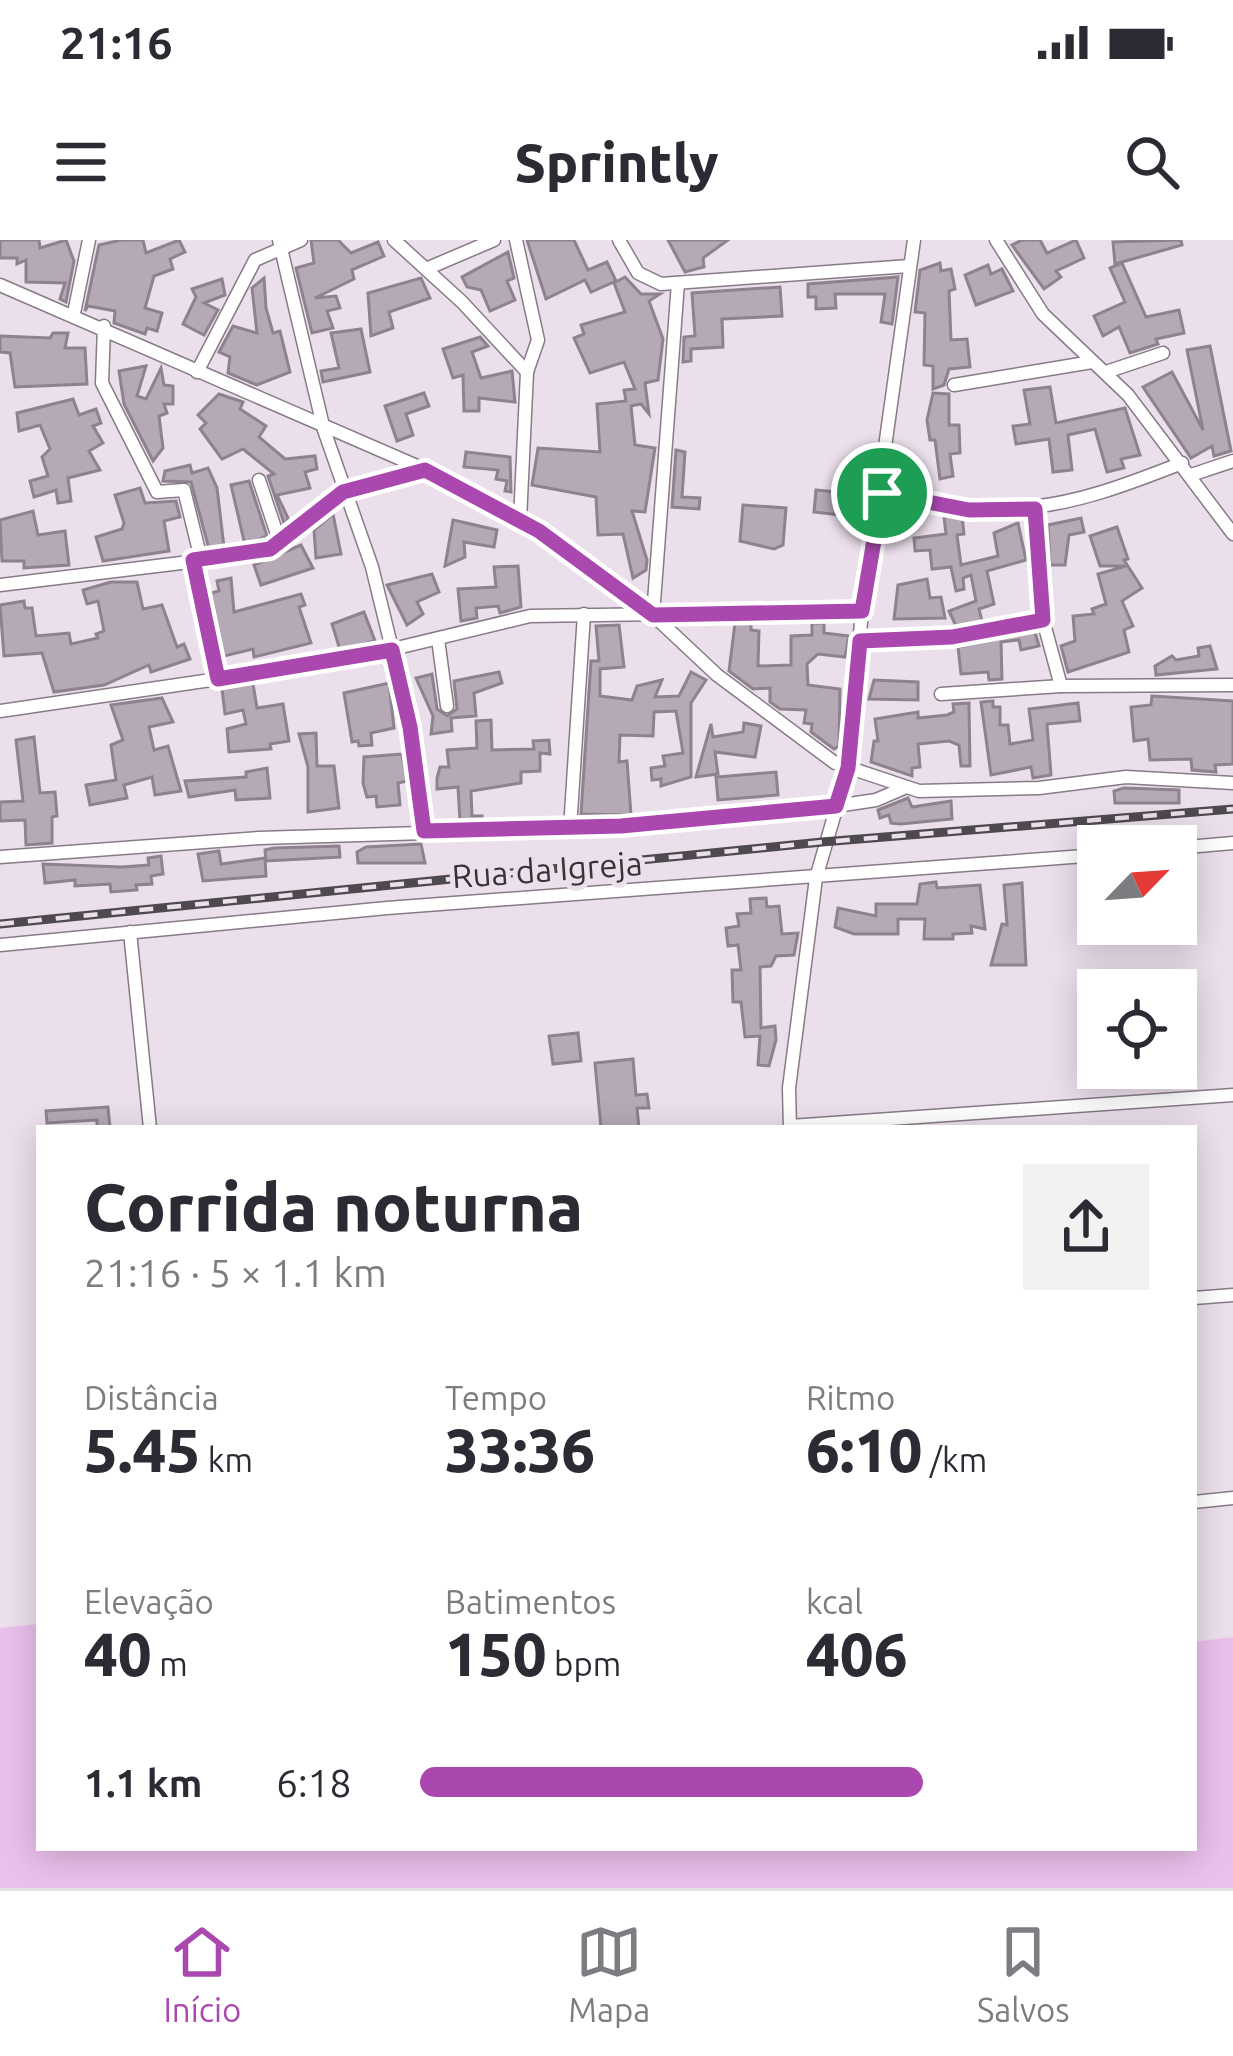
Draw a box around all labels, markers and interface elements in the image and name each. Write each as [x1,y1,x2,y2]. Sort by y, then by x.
text: 21:16 [60,17,173,68]
icon: menu [48,129,114,195]
icon: search [1119,129,1185,195]
text: Sprintly [514,132,719,192]
pin [831,442,933,544]
icon: arrive [849,460,915,526]
north arrow [1077,825,1197,945]
map controls [1077,825,1197,1089]
street label: Rua da Igreja [451,844,643,894]
button: locate [1077,969,1197,1089]
button: share [1023,1164,1149,1290]
text: Corrida noturna [84,1169,583,1243]
text: 21:16 · 5 × 1.1 km [84,1251,387,1294]
text: Distância [84,1379,219,1416]
text: Tempo [445,1379,547,1416]
text: Ritmo [806,1379,895,1416]
text: 5.45 [84,1416,200,1483]
text: 33:36 [445,1416,595,1483]
text: 6:10 [806,1416,922,1483]
text: km [200,1441,253,1478]
text: /km [922,1441,987,1478]
text: Elevação [84,1583,214,1620]
text: Batimentos [445,1583,616,1620]
text: kcal [806,1583,863,1620]
text: 40 [84,1620,152,1687]
text: 150 [445,1620,547,1687]
text: 406 [806,1620,908,1687]
text: m [152,1645,188,1682]
text: bpm [547,1645,621,1682]
text: 1.1 km [84,1761,202,1804]
text: 6:18 [276,1761,352,1804]
tab: Início [163,1919,241,2028]
tab: Mapa [568,1919,650,2028]
tab: Salvos [977,1919,1070,2028]

